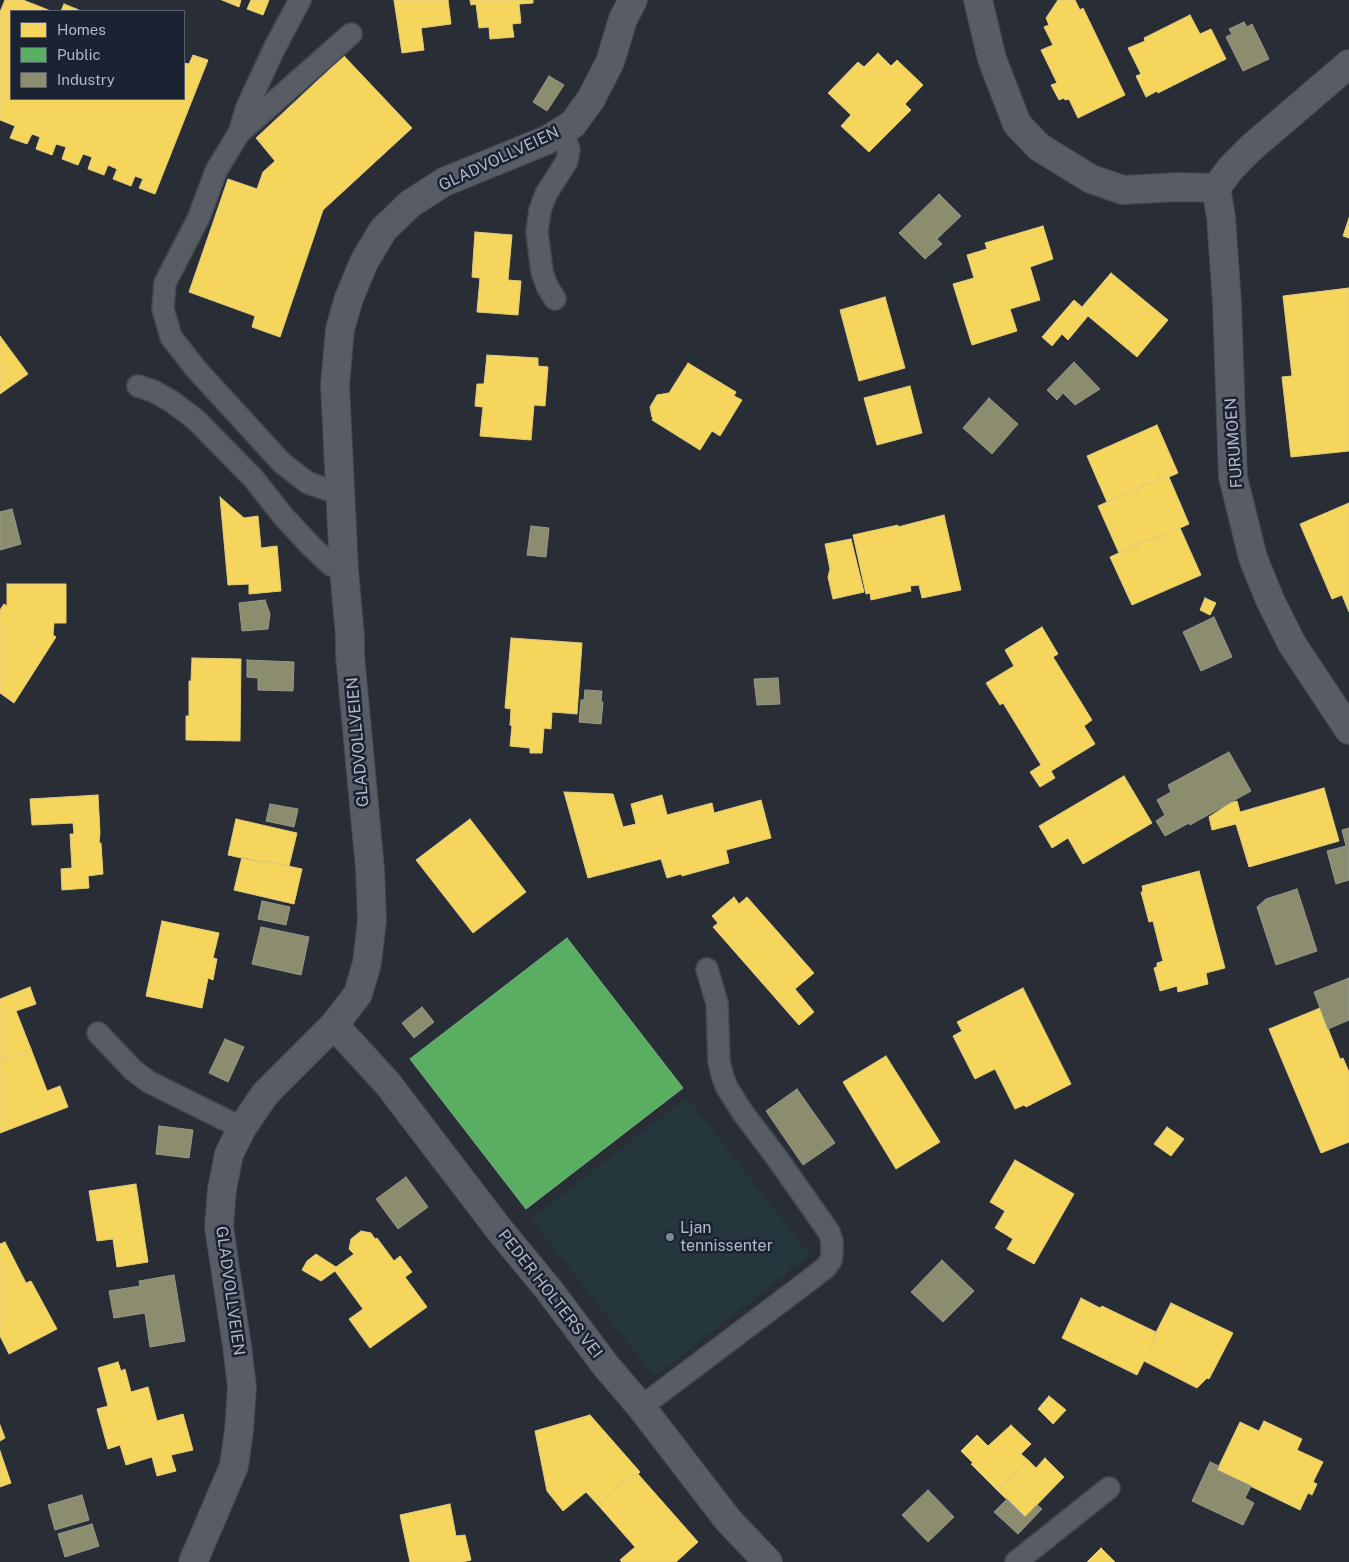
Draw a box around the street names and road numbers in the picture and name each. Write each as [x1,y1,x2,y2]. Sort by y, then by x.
street label: GLADVOLLVEIEN [436,123,562,195]
street label: FURUMOEN [1221,397,1247,489]
street label: GLADVOLLVEIEN [343,676,373,808]
street label: GLADVOLLVEIEN [211,1225,249,1357]
street label: PEDER HOLTERS VEI [494,1226,606,1362]

